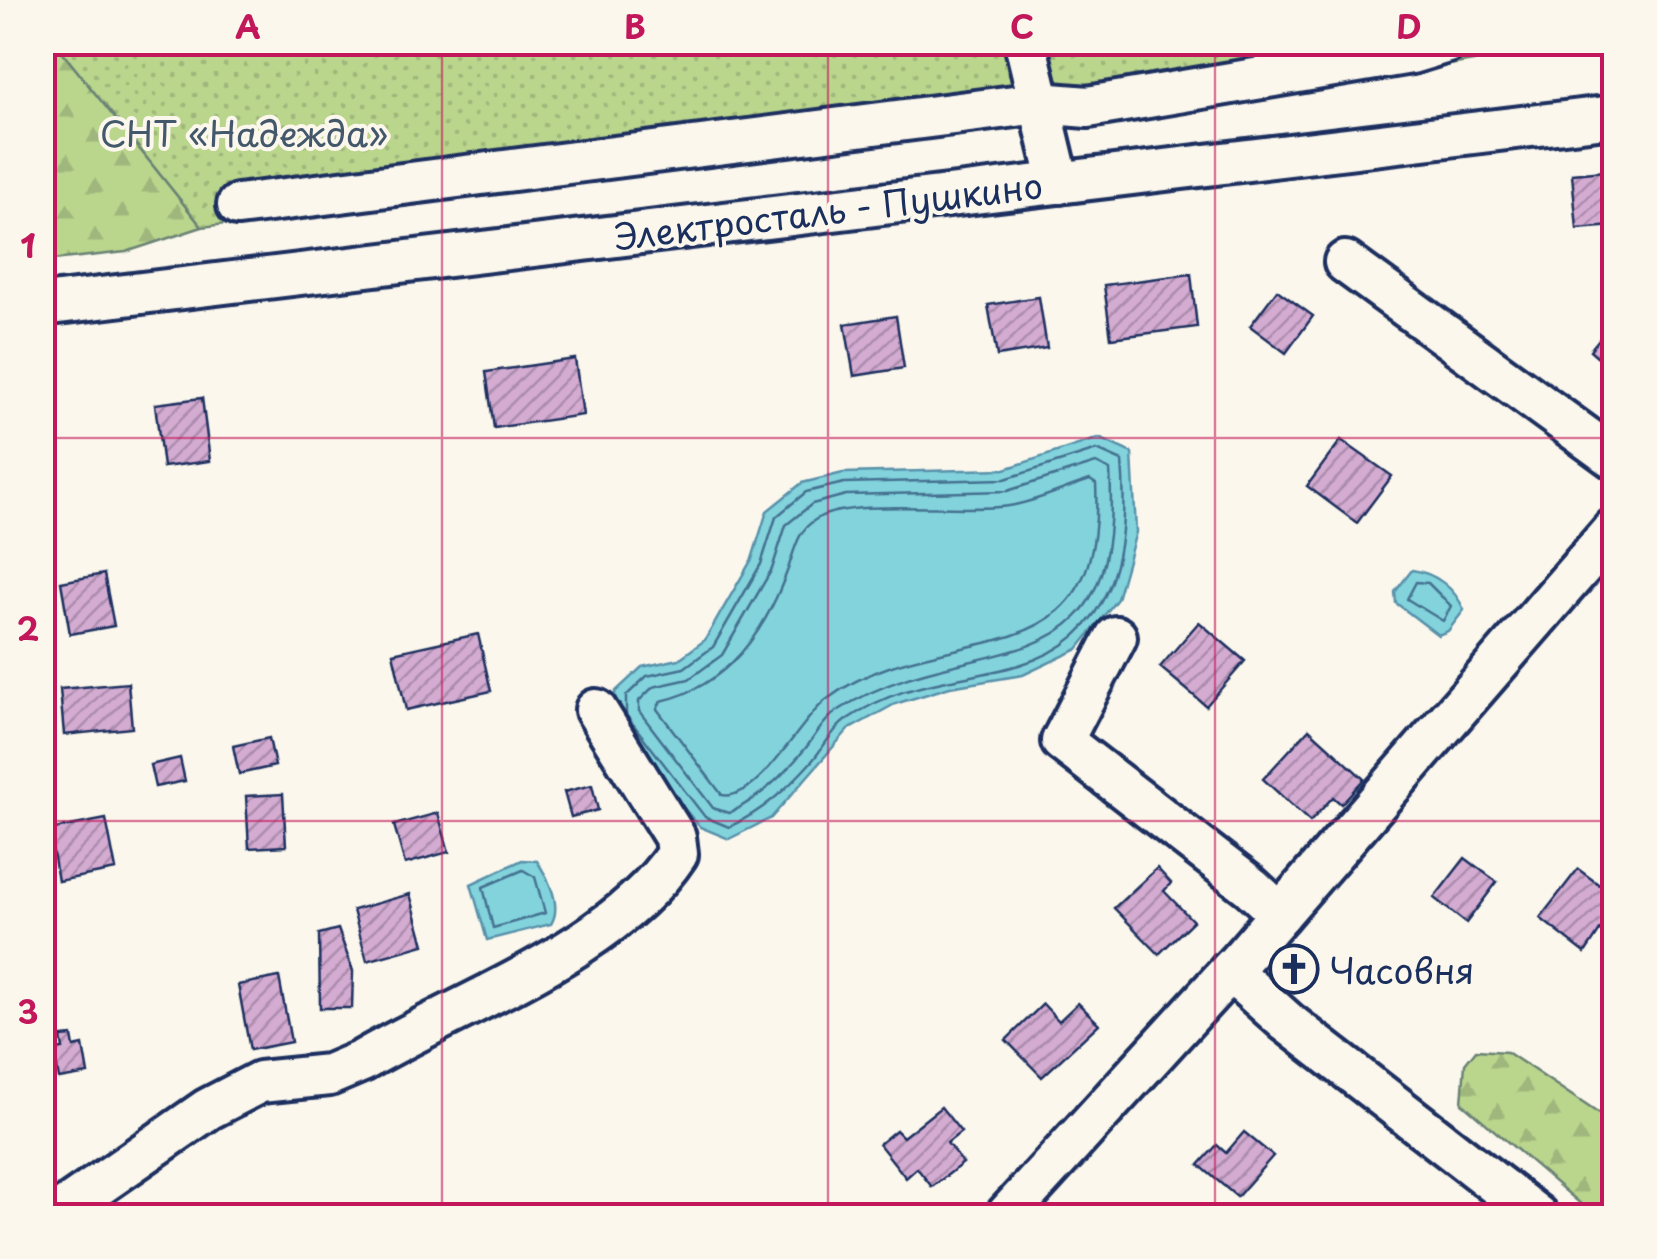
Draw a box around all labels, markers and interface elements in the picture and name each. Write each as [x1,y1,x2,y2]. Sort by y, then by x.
text: A [235,2,261,50]
text: B [624,2,646,50]
text: C [1010,2,1034,50]
text: D [1396,2,1422,50]
park label: СНТ «Надежда» [100,106,388,159]
street label: Электросталь - Пушкино [611,157,1045,263]
text: 1 [20,221,36,269]
text: 2 [17,604,39,652]
church icon: Часовня [1268,943,1320,995]
place label: Часовня [1329,943,1475,996]
text: 3 [18,987,38,1035]

